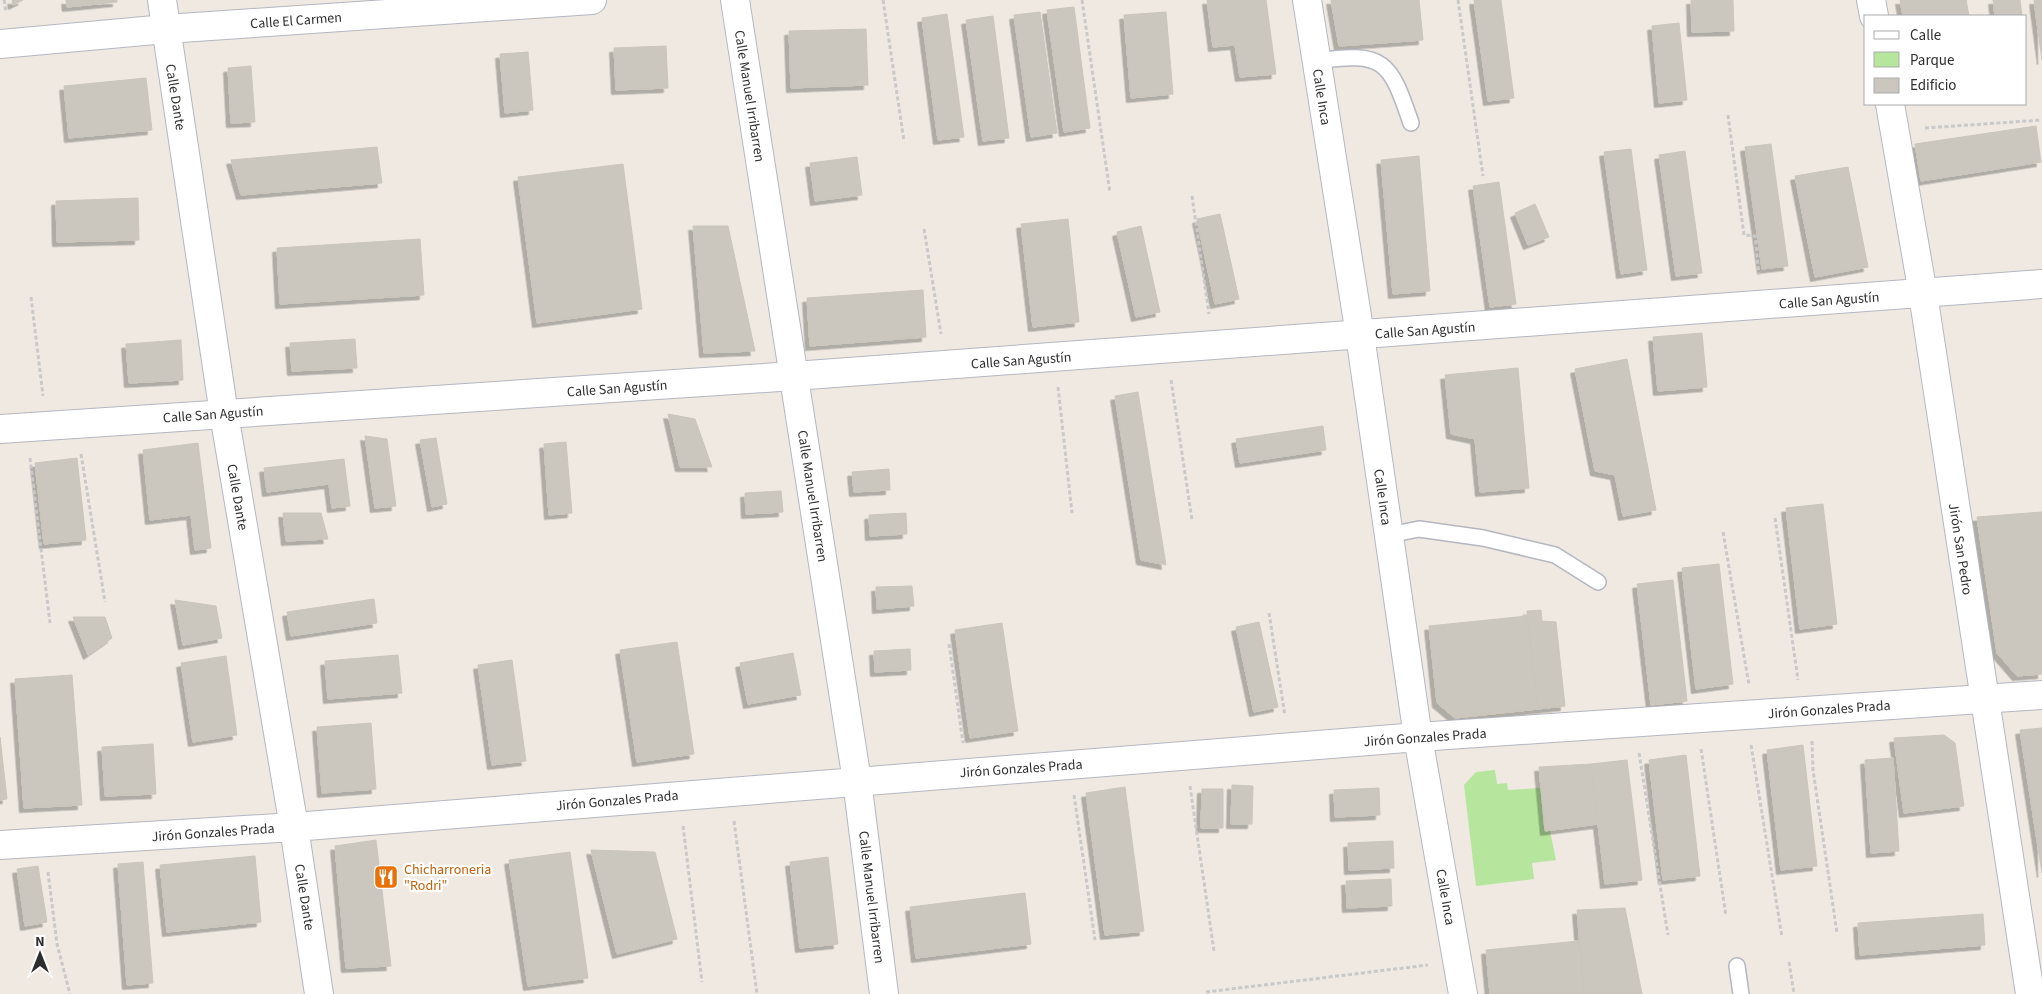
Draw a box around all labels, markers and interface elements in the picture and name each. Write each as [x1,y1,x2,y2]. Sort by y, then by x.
street label: Calle El Carmen [250,8,343,34]
legend [1864,15,2027,105]
text: Calle [1910,25,1941,46]
street label: Calle Manuel Irribarren [729,29,769,164]
text: Parque [1910,50,1954,71]
street label: Calle Dante [160,63,190,132]
street label: Calle Inca [1307,68,1335,127]
text: Edificio [1910,75,1957,96]
street label: Calle San Agustín [1778,288,1880,314]
street label: Calle San Agustín [1374,318,1476,344]
street label: Calle San Agustín [970,348,1072,374]
street label: Calle San Agustín [566,376,668,402]
street label: Calle San Agustín [162,402,264,428]
street label: Calle Manuel Irribarren [792,429,832,564]
street label: Calle Dante [221,463,253,532]
street label: Calle Inca [1368,468,1396,527]
street label: Jirón San Pedro [1943,502,1977,596]
street label: Jirón Gonzales Prada [1767,696,1891,724]
street label: Jirón Gonzales Prada [1363,724,1487,752]
street label: Jirón Gonzales Prada [959,755,1083,783]
street label: Jirón Gonzales Prada [555,786,679,816]
street label: Jirón Gonzales Prada [151,819,275,847]
street label: Calle Manuel Irribarren [853,830,889,965]
place label: Chicharroneria "Rodri" [404,860,491,896]
street label: Calle Dante [289,863,319,932]
restaurant icon: Chicharroneria "Rodri" [373,864,399,890]
street label: Calle Inca [1430,868,1460,927]
north arrow [15,929,65,979]
text: N [35,932,45,952]

